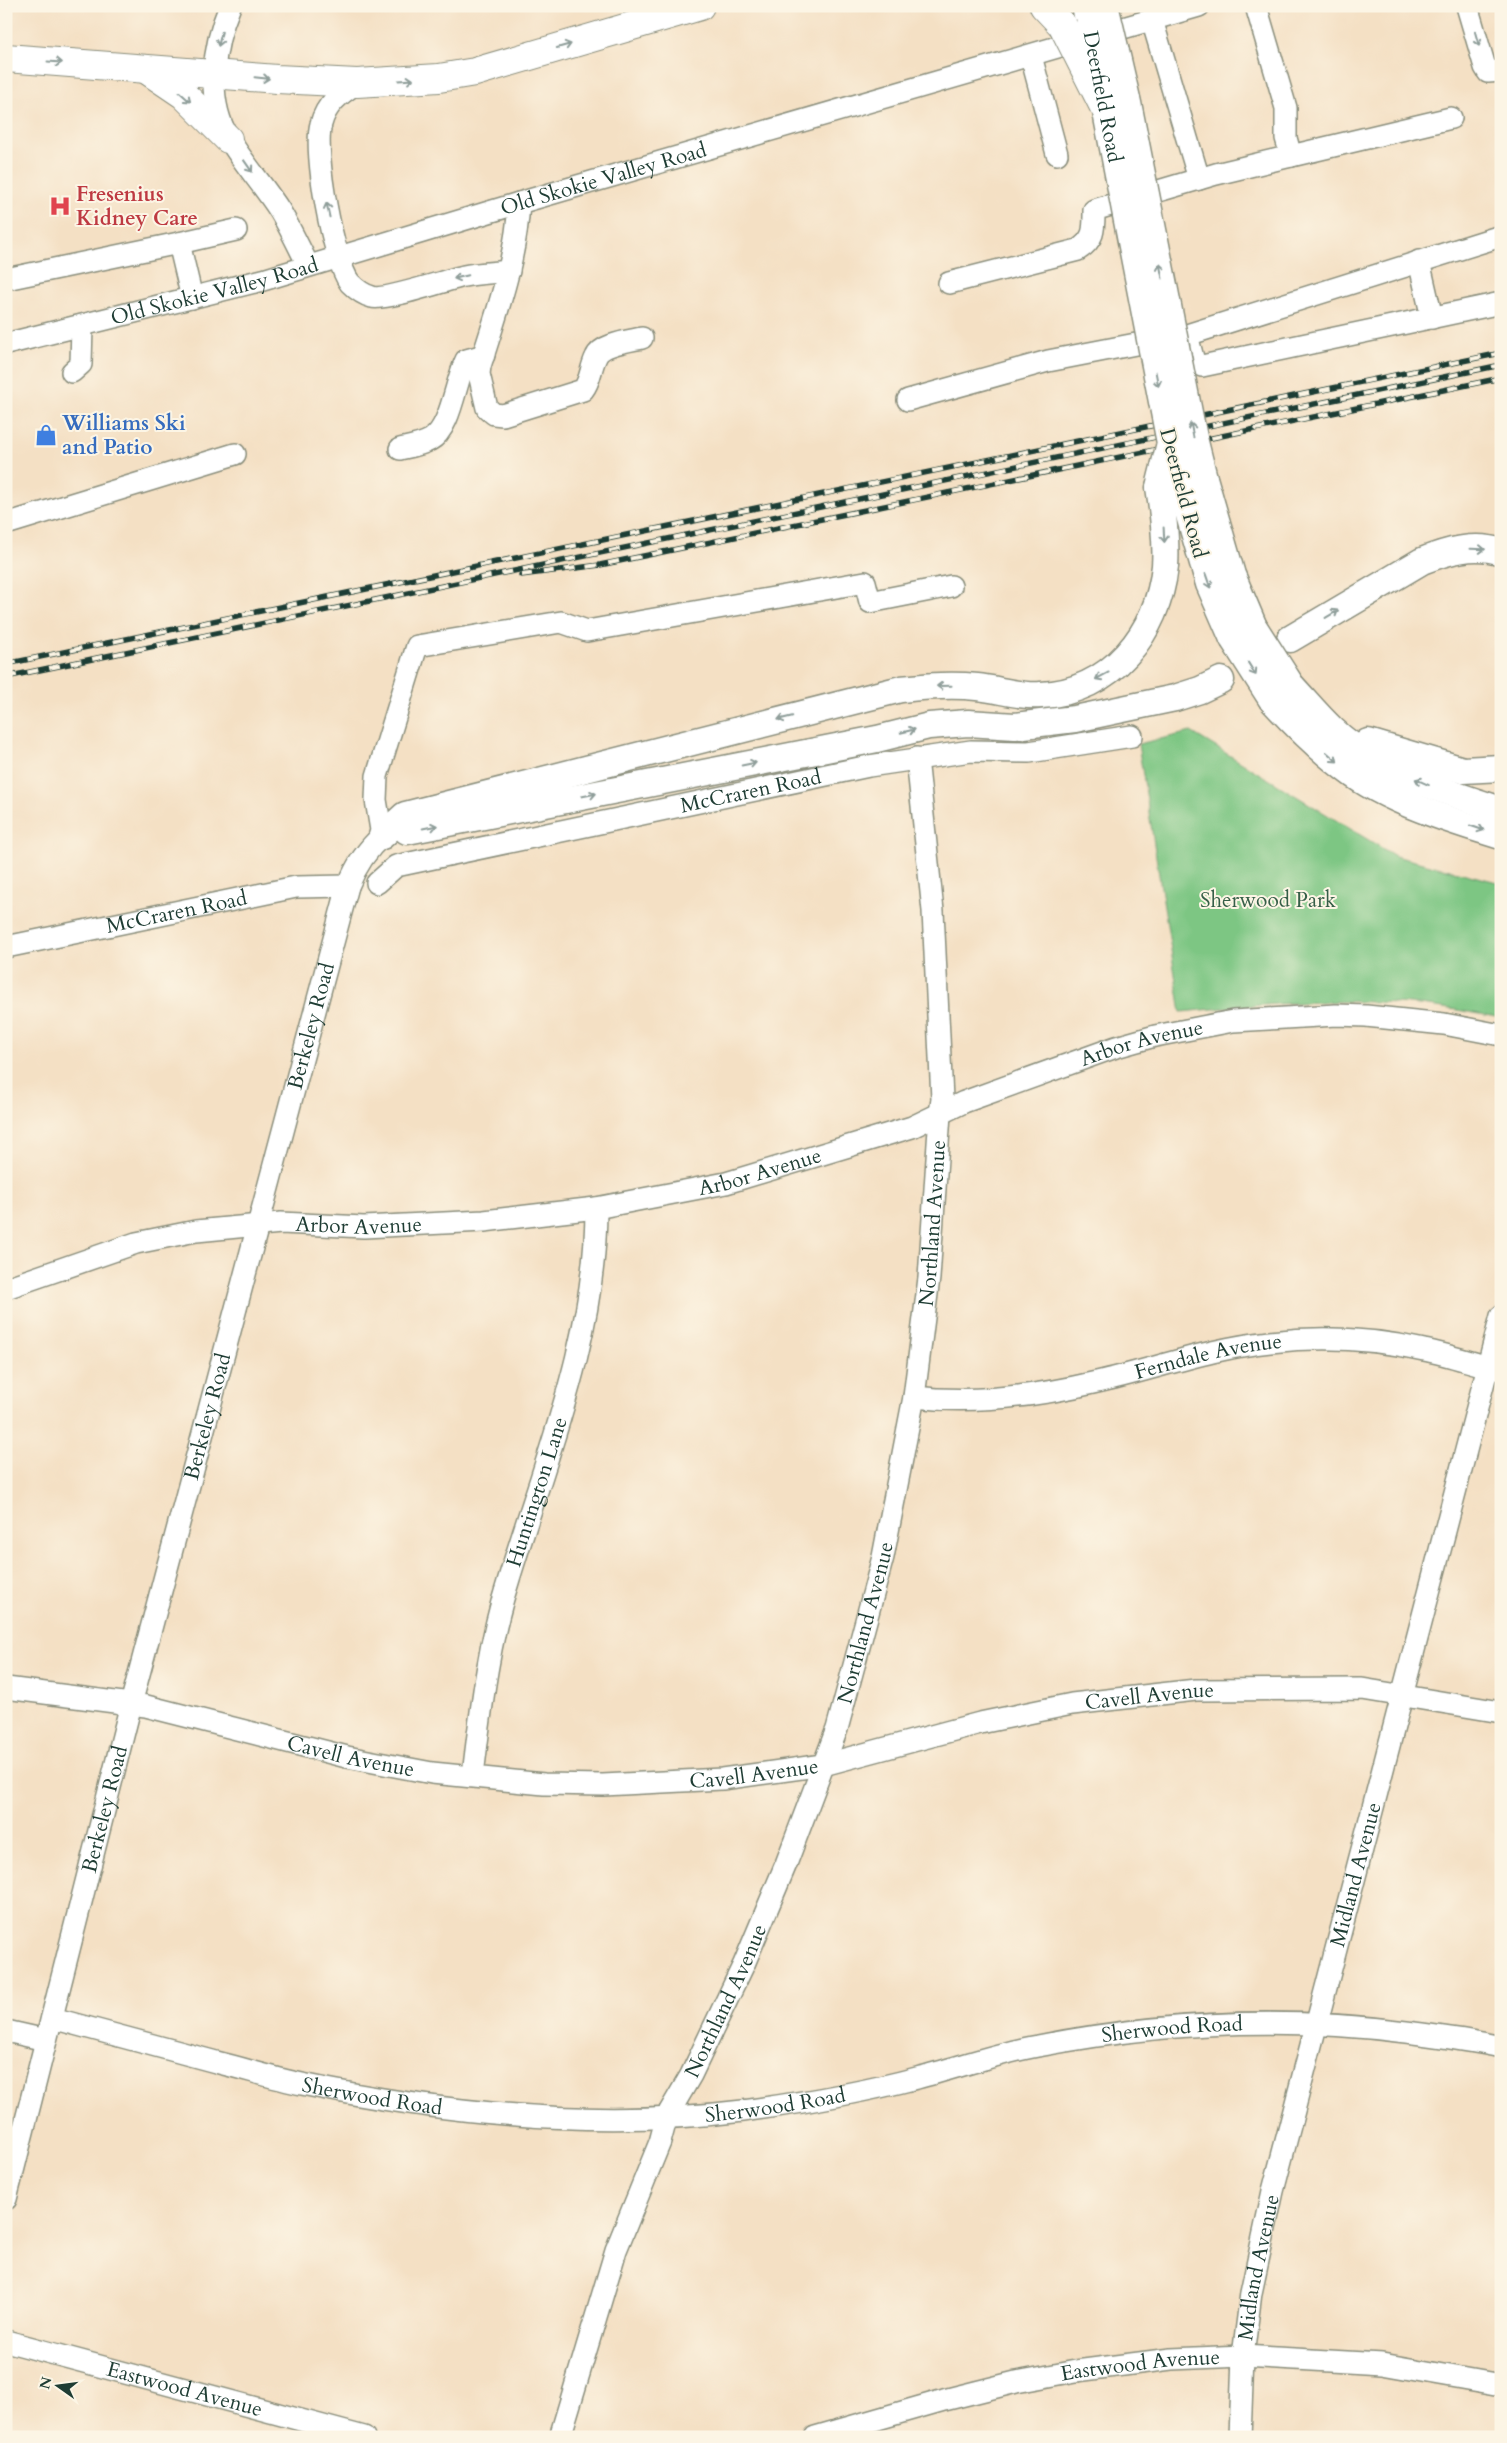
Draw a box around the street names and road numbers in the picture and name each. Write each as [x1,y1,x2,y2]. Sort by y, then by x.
street label: Deerfield Road [1076,28,1129,165]
street label: Old Skokie Valley Road [497,135,710,223]
street label: Old Skokie Valley Road [108,250,322,332]
street label: Deerfield Road [1152,425,1215,561]
street label: McCraren Road [678,763,824,820]
street label: McCraren Road [103,884,250,941]
street label: Berkeley Road [281,960,342,1093]
street label: Arbor Avenue [1076,1013,1206,1074]
street label: Northland Avenue [912,1139,953,1308]
street label: Arbor Avenue [696,1141,825,1203]
street label: Arbor Avenue [295,1210,423,1242]
street label: Ferndale Avenue [1132,1327,1283,1387]
street label: Berkeley Road [177,1350,238,1483]
street label: Huntington Lane [499,1413,575,1571]
street label: Northland Avenue [830,1539,901,1707]
street label: Cavell Avenue [1083,1676,1214,1717]
street label: Cavell Avenue [284,1728,417,1784]
street label: Berkeley Road [75,1743,135,1876]
street label: Cavell Avenue [689,1752,820,1796]
street label: Midland Avenue [1323,1799,1389,1950]
street label: Northland Avenue [678,1920,774,2083]
street label: Sherwood Road [1099,2009,1243,2050]
street label: Sherwood Road [299,2070,444,2123]
street label: Sherwood Road [704,2081,848,2130]
street label: Midland Avenue [1231,2192,1287,2342]
street label: Eastwood Avenue [1058,2343,1221,2389]
street label: Eastwood Avenue [103,2355,266,2424]

